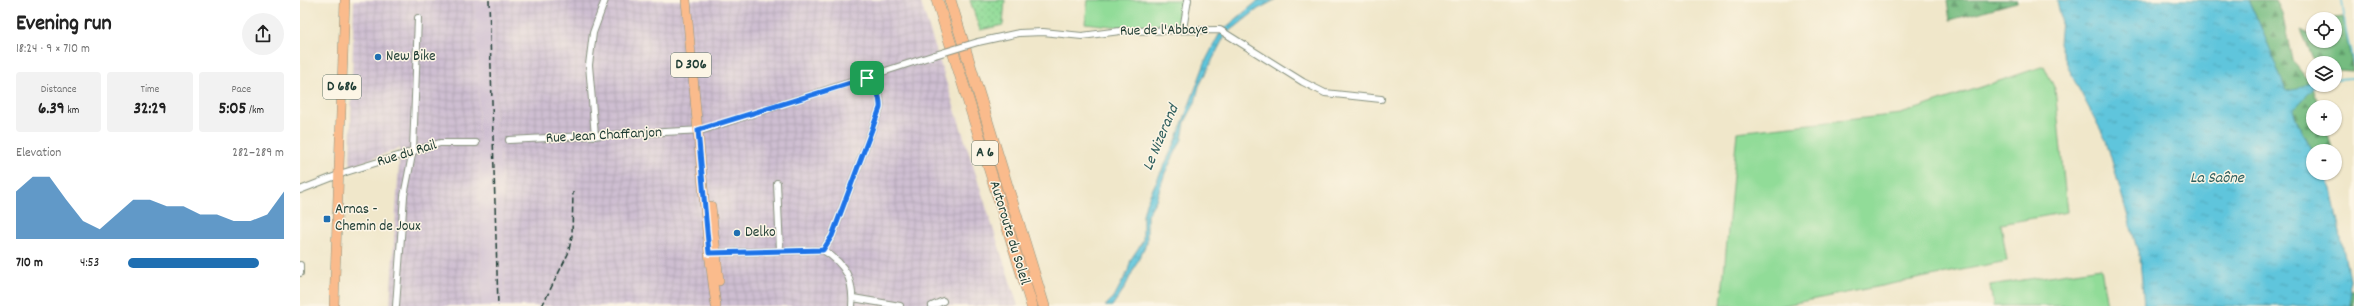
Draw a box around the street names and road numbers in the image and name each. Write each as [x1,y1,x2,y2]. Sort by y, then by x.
street label: Rue de l'Abbaye [1120,19,1209,43]
road number: D 306 [671,53,711,77]
road number: D 686 [323,75,361,99]
street label: Rue Jean Chaffanjon [545,122,663,150]
street label: Rue du Rail [374,134,440,173]
road number: A 6 [972,141,998,165]
street label: Autoroute du Soleil [983,178,1035,288]

